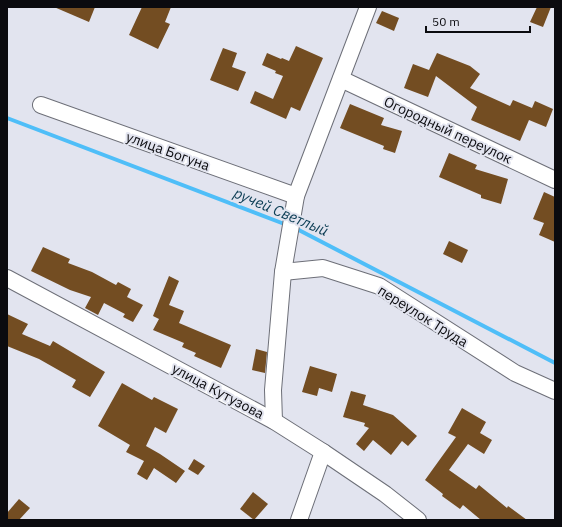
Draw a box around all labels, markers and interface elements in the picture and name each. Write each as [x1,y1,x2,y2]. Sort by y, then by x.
scale bar [426,8,530,34]
text: 50 m [432,14,460,29]
street label: Огородный переулок [381,92,515,168]
street label: улица Богуна [124,128,213,175]
water label: ручей Светлый [230,183,331,240]
street label: переулок Труда [375,281,472,351]
street label: улица Кутузова [169,359,268,423]

